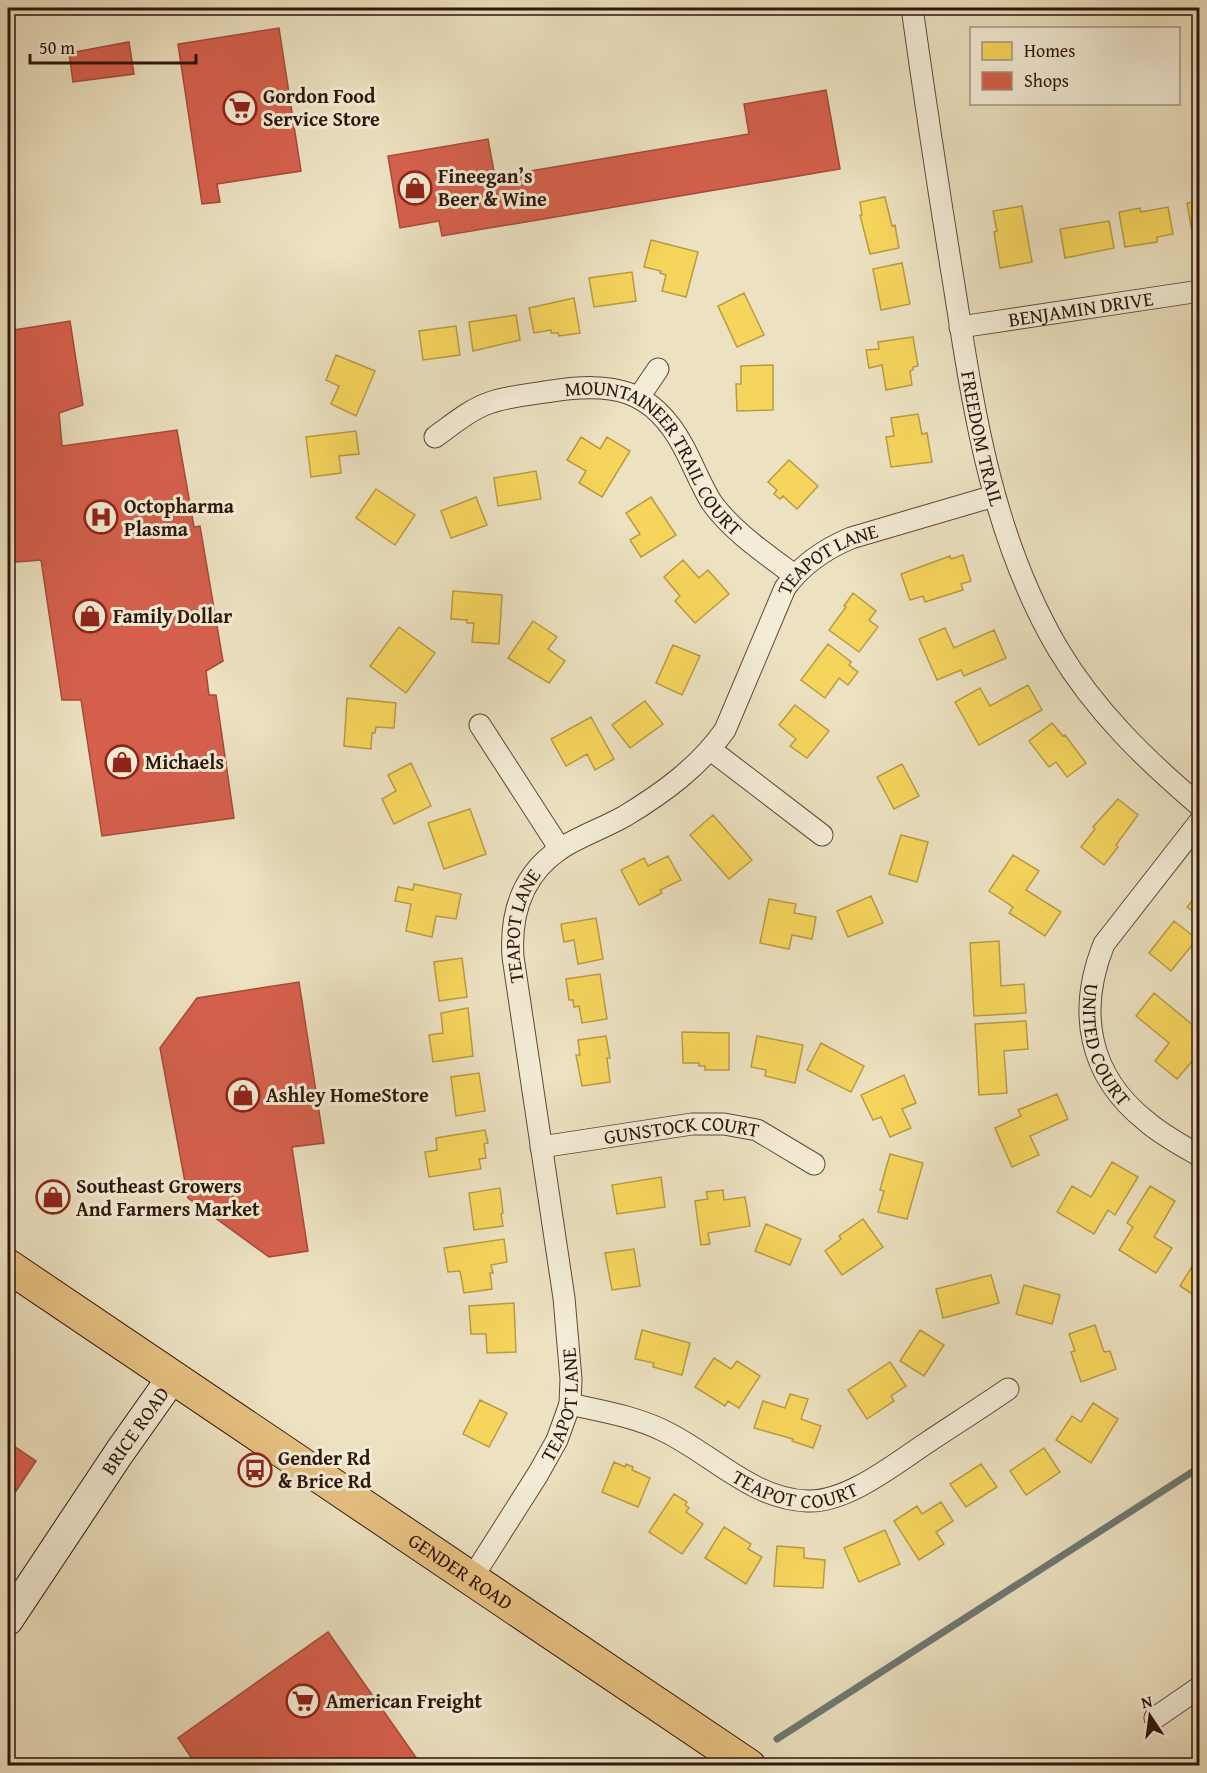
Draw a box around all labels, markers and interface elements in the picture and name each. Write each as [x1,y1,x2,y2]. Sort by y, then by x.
scale bar [30,27,196,65]
legend [970,27,1180,105]
text: 50 m [39,34,75,61]
text: Homes [1024,37,1075,64]
text: Shops [1024,67,1069,94]
place label: Gordon Food Service Store [263,81,380,133]
supermarket icon: Gordon Food Service Store [222,90,258,126]
place label: Fineegan’s Beer & Wine [438,161,547,213]
shop icon: Fineegan’s Beer & Wine [397,170,433,206]
street label: BENJAMIN DRIVE [1006,283,1155,334]
street label: FREEDOM TRAIL [954,368,1012,509]
street label: MOUNTAINEER TRAIL COURT [563,373,749,543]
place label: Octopharma Plasma [124,491,235,543]
hospital icon: Octopharma Plasma [83,499,119,535]
street label: TEAPOT LANE [769,516,881,599]
shop icon: Family Dollar [72,598,108,634]
place label: Family Dollar [113,601,233,630]
shop icon: Michaels [104,744,140,780]
place label: Michaels [145,747,224,776]
street label: TEAPOT LANE [498,862,547,985]
street label: UNITED COURT [1076,982,1138,1112]
shop icon: Ashley HomeStore [225,1077,261,1113]
place label: Ashley HomeStore [266,1080,429,1109]
street label: GUNSTOCK COURT [602,1108,762,1151]
place label: Southeast Growers And Farmers Market [76,1171,260,1223]
shop icon: Southeast Growers And Farmers Market [35,1179,71,1215]
street label: TEAPOT LANE [533,1347,585,1467]
street label: BRICE ROAD [94,1380,176,1480]
place label: Gender Rd & Brice Rd [278,1443,372,1495]
bus stop icon: Gender Rd & Brice Rd [237,1452,273,1488]
street label: TEAPOT COURT [727,1462,863,1515]
street label: GENDER ROAD [403,1525,519,1617]
supermarket icon: American Freight [285,1683,321,1719]
place label: American Freight [326,1686,482,1715]
north arrow [1120,1686,1180,1746]
text: N [1139,1688,1155,1714]

